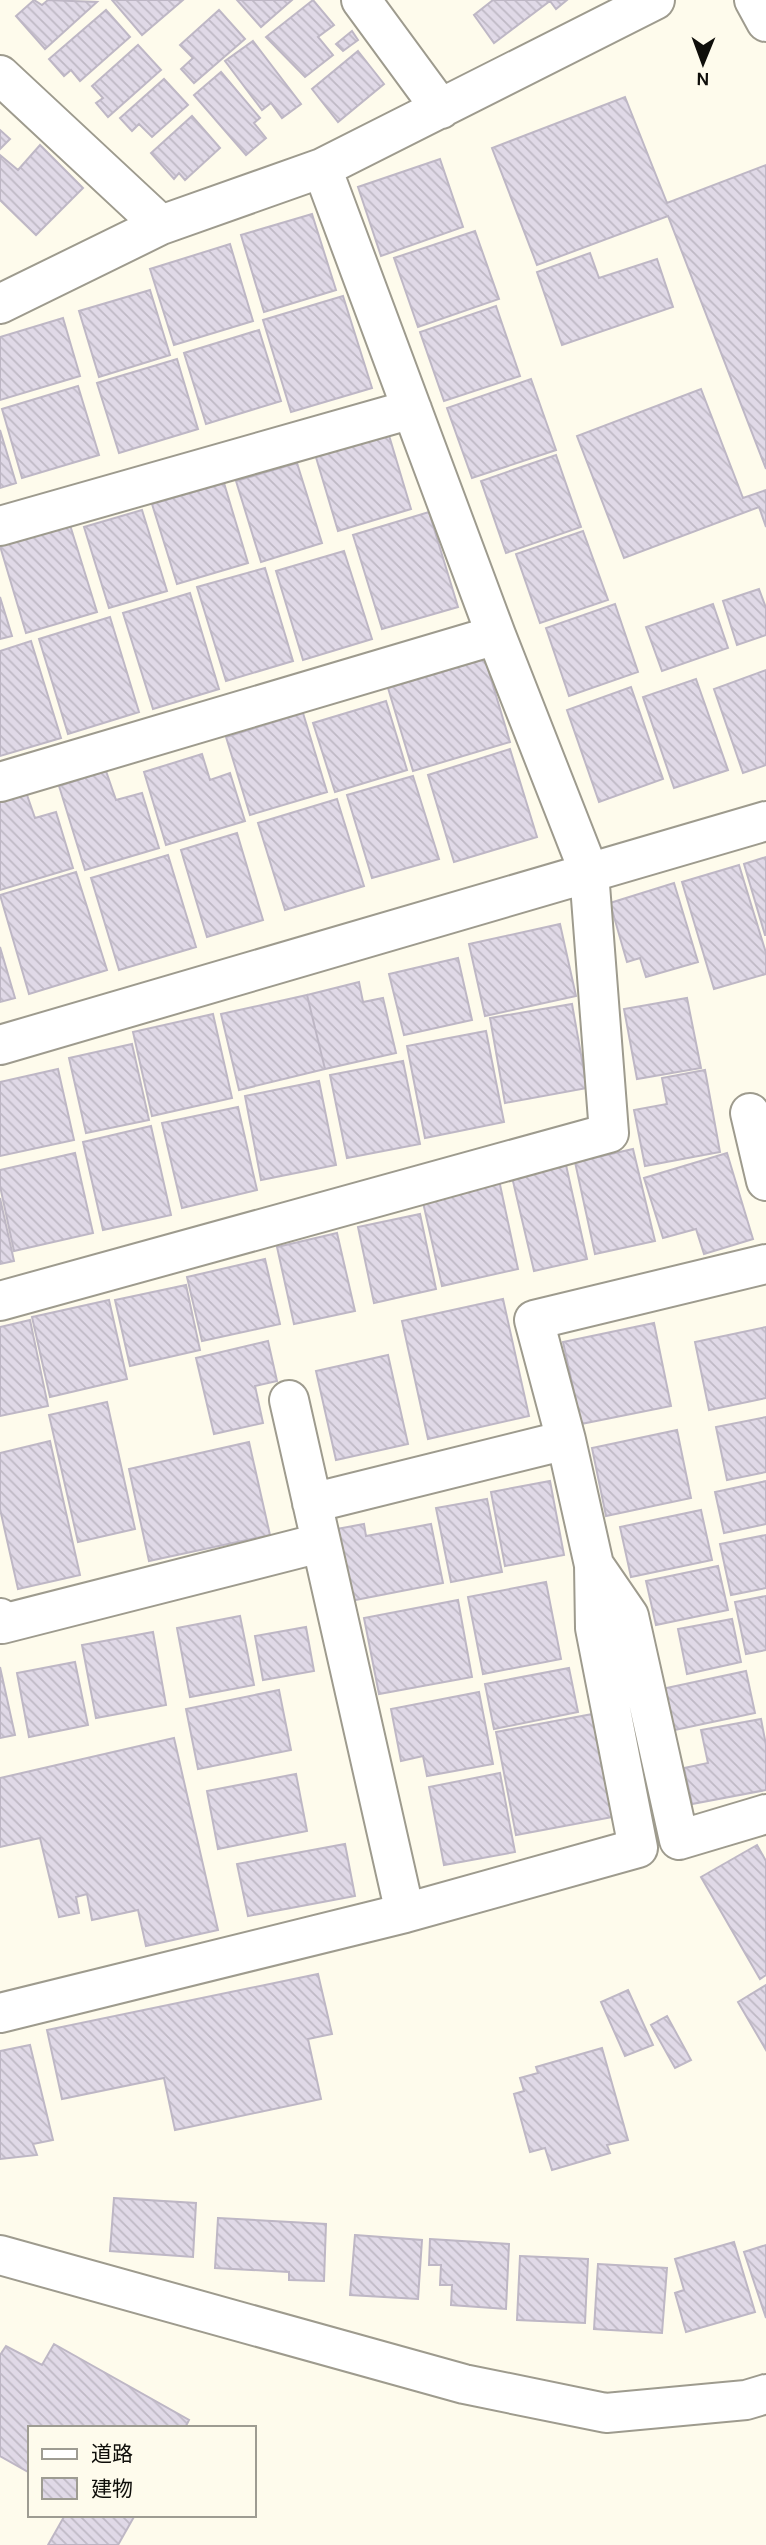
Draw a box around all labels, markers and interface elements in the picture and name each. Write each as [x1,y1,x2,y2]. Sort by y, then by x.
north arrow [668,28,738,98]
text: N [696,68,710,90]
legend [28,2426,256,2517]
text: 道路 [91,2442,133,2466]
text: 建物 [91,2477,133,2501]

